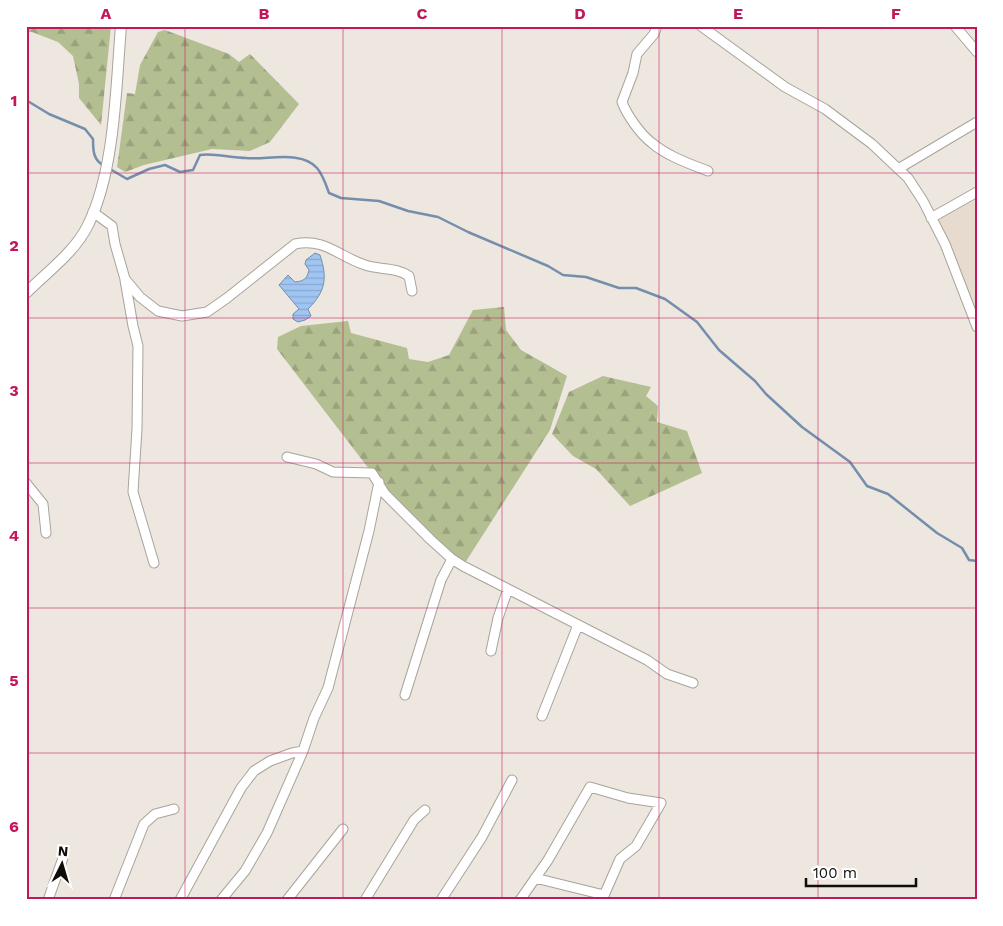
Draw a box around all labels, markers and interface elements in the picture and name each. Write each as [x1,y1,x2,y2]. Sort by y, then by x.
text: A [101,4,112,23]
text: B [259,4,270,23]
text: C [417,4,428,23]
text: D [574,4,586,23]
text: E [733,4,743,23]
text: F [891,4,901,23]
text: 1 [11,91,17,110]
text: 2 [9,236,19,255]
text: 3 [9,381,19,400]
text: 4 [9,526,19,545]
text: 5 [9,671,19,690]
text: 6 [9,817,19,836]
north arrow [38,838,88,888]
text: N [57,843,69,859]
scale bar [806,856,916,888]
text: 100 m [813,864,857,882]

